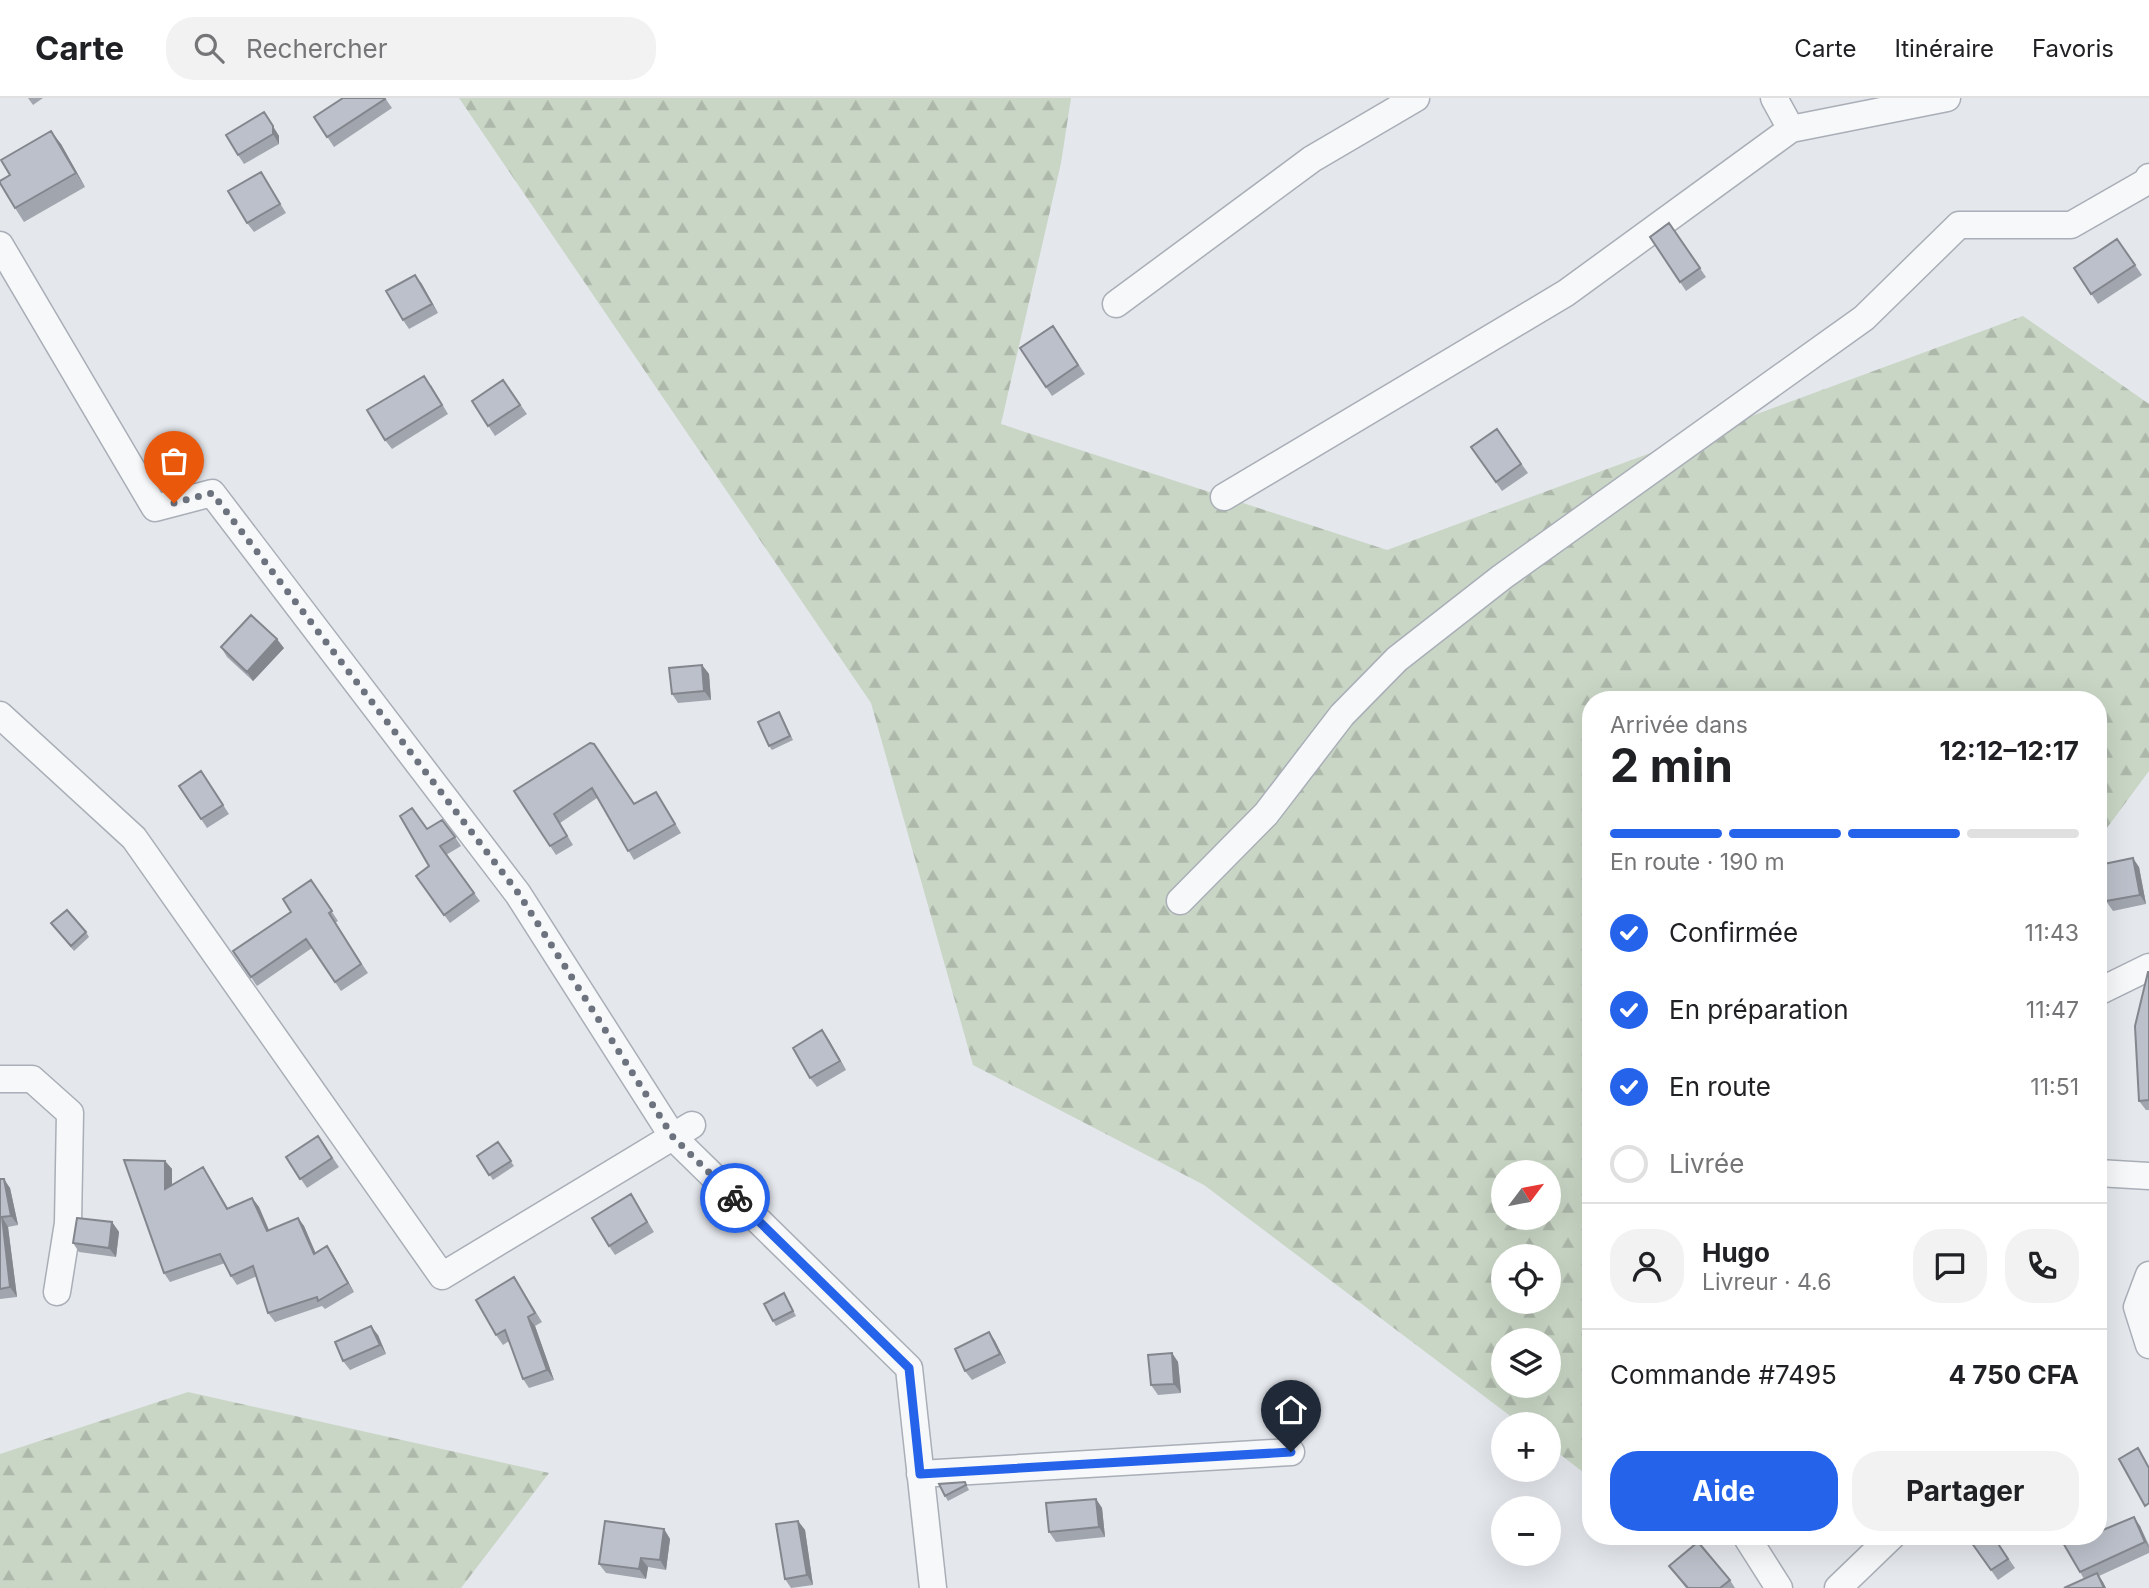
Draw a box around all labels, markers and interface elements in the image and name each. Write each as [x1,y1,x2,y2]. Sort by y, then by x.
search box [166,17,656,80]
text: Carte [35,28,124,68]
icon: search [190,29,228,67]
text: Rechercher [246,33,388,64]
text: Carte [1794,34,1856,63]
text: Itinéraire [1894,34,1994,63]
text: Favoris [2032,34,2114,63]
pin [144,431,204,503]
icon: bag [155,442,193,480]
text: Arrivée dans [1610,711,1748,739]
text: 12:12–12:17 [1940,735,2079,766]
text: 2 min [1610,737,1733,793]
text: En route · 190 m [1610,848,1785,876]
icon: check [1610,914,1648,952]
text: Confirmée [1669,917,1798,948]
text: 11:43 [2025,919,2079,947]
icon: check [1610,991,1648,1029]
text: En préparation [1669,994,1849,1025]
text: 11:47 [2026,996,2079,1024]
icon: check [1610,1068,1648,1106]
text: En route [1669,1071,1771,1102]
text: 11:51 [2030,1073,2079,1101]
text: Livrée [1669,1148,1744,1179]
north arrow [1491,1160,1561,1230]
map controls [1491,1160,1561,1566]
courier [700,1163,770,1233]
icon: bike [716,1179,754,1217]
button: person [1610,1229,1684,1303]
button: chat [1913,1229,1987,1303]
button: phone [2005,1229,2079,1303]
text: Hugo [1702,1237,1770,1268]
button: locate [1491,1244,1561,1314]
text: Livreur · 4.6 [1702,1268,1831,1296]
button: layers [1491,1328,1561,1398]
text: Commande #7495 [1610,1359,1837,1390]
text: 4 750 CFA [1949,1359,2079,1390]
pin [1261,1380,1321,1452]
icon: home [1272,1391,1310,1429]
button: + [1491,1412,1561,1482]
button: Aide [1610,1451,1838,1531]
button: Partager [1852,1451,2079,1531]
button: − [1491,1496,1561,1566]

